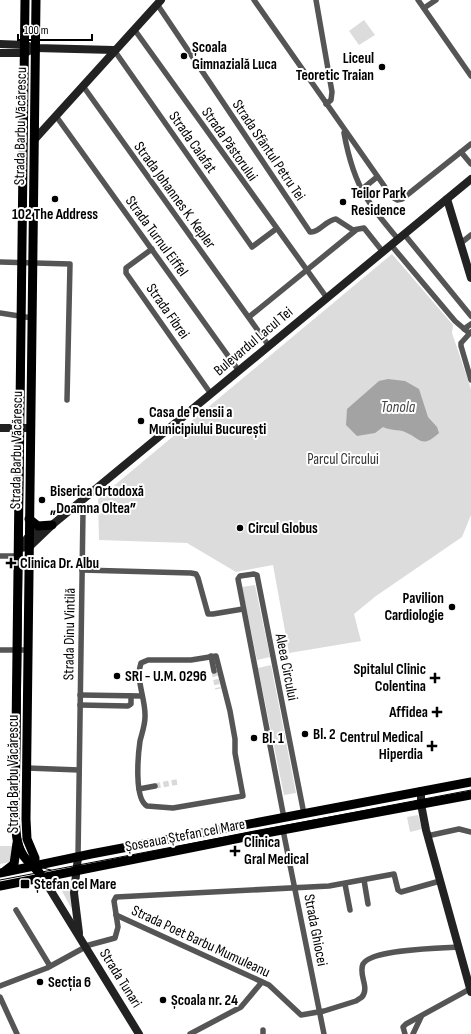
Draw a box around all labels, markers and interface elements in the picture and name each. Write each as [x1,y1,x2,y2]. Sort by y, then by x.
scale bar [18,16,92,42]
text: 100 m [24,23,49,38]
place label: Școala Gimnazială Luca [192,38,277,74]
place label: Liceul Teoretic Traian [296,49,374,85]
marker: Școala Gimnazială Luca [179,51,189,61]
marker: Liceul Teoretic Traian [377,62,387,72]
street label: Strada Barbu Văcărescu [10,67,31,185]
street label: Strada Sfântul Petru Tei [228,96,310,205]
street label: Strada Păstorului [197,104,262,185]
street label: Strada Calafat [164,108,221,177]
street label: Strada Johannes K. Kepler [129,138,220,253]
place label: Teilor Park Residence [351,184,407,220]
street label: Strada Turnul Eiffel [121,192,192,280]
marker: 102 The Address [50,194,60,204]
marker: Teilor Park Residence [338,197,348,207]
place label: 102 The Address [12,205,98,224]
street label: Strada Fibrei [142,280,194,343]
street label: Bulevardul Lacul Tei [210,303,297,380]
street label: Strada Barbu Văcărescu [6,391,27,509]
water label: Tonola [381,398,416,417]
place label: Casa de Pensii a Municipiului București [149,403,266,439]
marker: Casa de Pensii a Municipiului București [136,416,146,426]
park label: Parcul Circului [307,450,379,469]
place label: Biserica Ortodoxă „Doamna Oltea” [50,482,144,518]
marker: Biserica Ortodoxă „Doamna Oltea” [37,495,47,505]
place label: Circul Globus [248,519,318,538]
marker: Circul Globus [235,523,245,533]
place label: Clinica Dr. Albu [20,554,99,573]
marker: Clinica Dr. Albu [5,557,17,569]
street label: Strada Dinu Vintilă [59,587,80,680]
place label: Pavilion Cardiologie [384,589,444,625]
marker: Pavilion Cardiologie [447,602,457,612]
street label: Aleea Circului [271,631,302,702]
place label: Spitalul Clinic Colentina [354,660,426,696]
place label: SRI - U.M. 0296 [125,667,207,686]
marker: SRI - U.M. 0296 [112,671,122,681]
marker: Spitalul Clinic Colentina [429,672,441,684]
place label: Affidea [388,703,428,722]
marker: Affidea [431,706,443,718]
street label: Strada Barbu Văcărescu [4,715,23,833]
place label: Bl. 2 [313,725,336,744]
place label: Centrul Medical Hiperdia [340,728,423,764]
place label: Bl. 1 [262,729,284,748]
marker: Bl. 2 [300,729,310,739]
marker: Bl. 1 [249,733,259,743]
marker: Centrul Medical Hiperdia [426,740,438,752]
street label: Șoseaua Ștefan cel Mare [123,815,247,856]
place label: Clinica Gral Medical [244,833,309,869]
marker: Clinica Gral Medical [229,845,241,857]
place label: Ștefan cel Mare [34,875,116,894]
marker: Ștefan cel Mare [19,878,31,890]
street label: Strada Ghiocei [299,892,332,968]
street label: Strada Poet Barbu Mumuleanu [128,901,273,982]
street label: Strada Tunari [95,945,146,1011]
place label: Secția 6 [48,973,91,992]
marker: Secția 6 [35,977,45,987]
place label: Școala nr. 24 [171,991,238,1010]
marker: Școala nr. 24 [158,995,168,1005]

